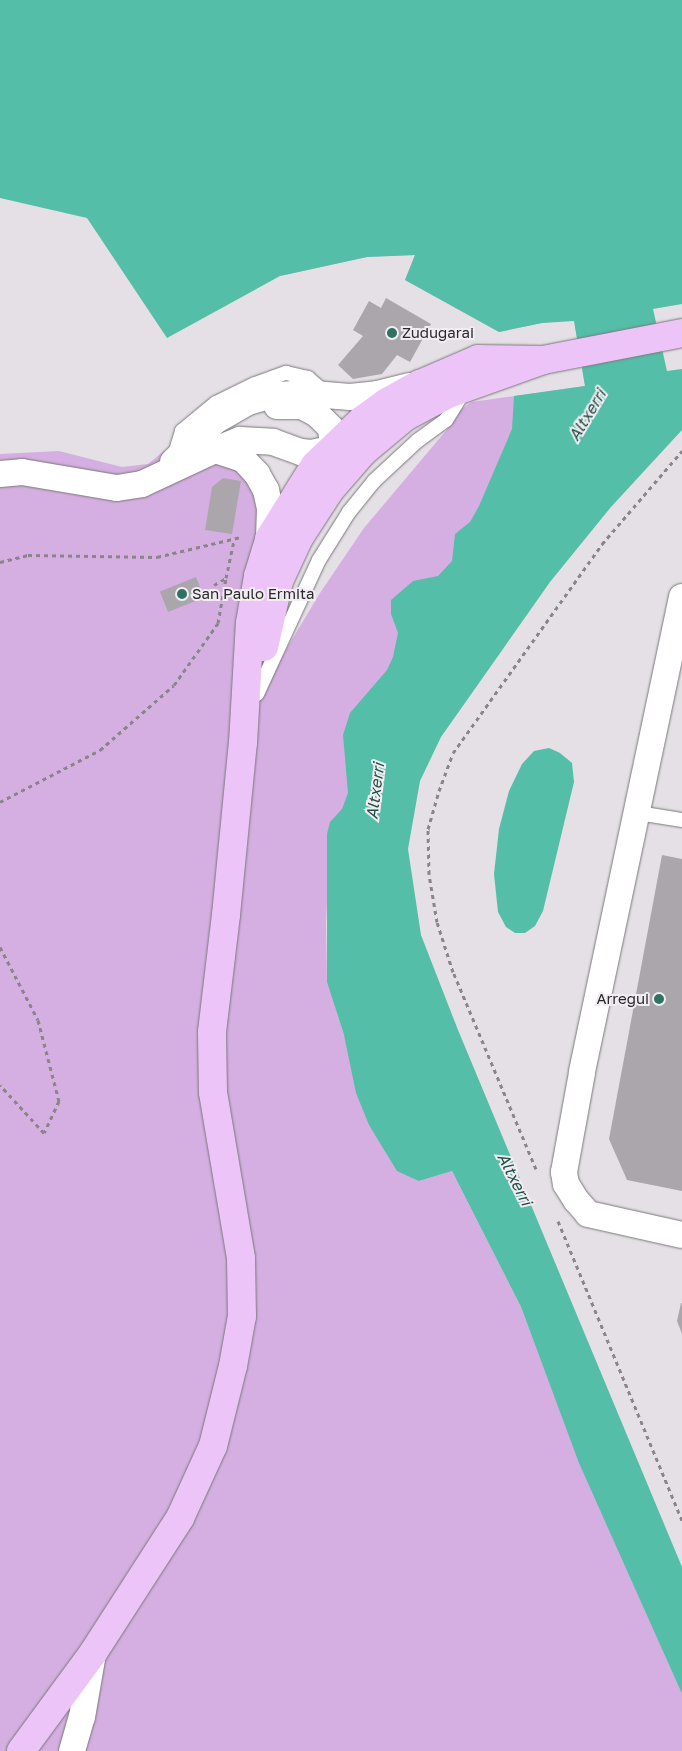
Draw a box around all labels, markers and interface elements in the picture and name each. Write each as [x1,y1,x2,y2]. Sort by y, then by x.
place label: Zudugarai [402,324,474,342]
marker: Zudugarai [386,327,398,339]
water label: Altxerri [564,386,610,444]
place label: San Paulo Ermita [192,585,314,603]
marker: San Paulo Ermita [176,588,188,600]
water label: Altxerri [362,762,388,820]
place label: Arregui [596,990,649,1008]
marker: Arregui [653,993,665,1005]
water label: Altxerri [494,1149,536,1209]

